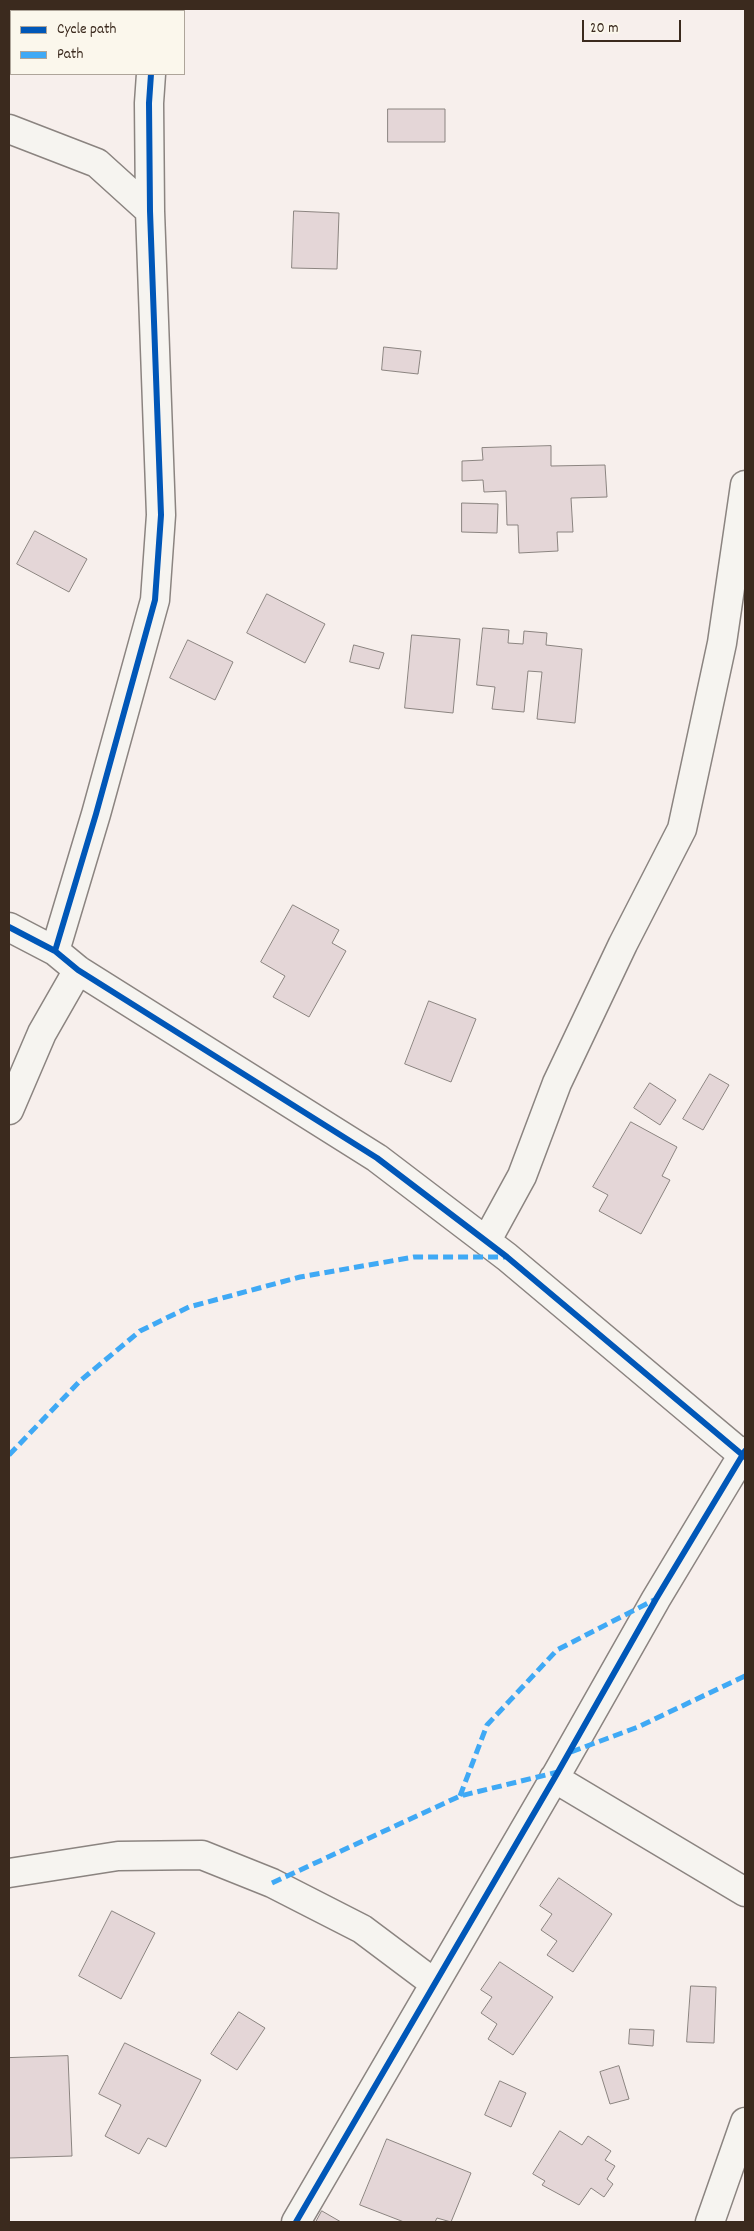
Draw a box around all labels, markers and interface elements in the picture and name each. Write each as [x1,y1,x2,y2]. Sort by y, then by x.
legend [10,10,185,75]
scale bar [584,10,683,42]
text: 20 m [590,18,618,40]
text: Cycle path [57,19,116,41]
text: Path [57,44,83,66]

